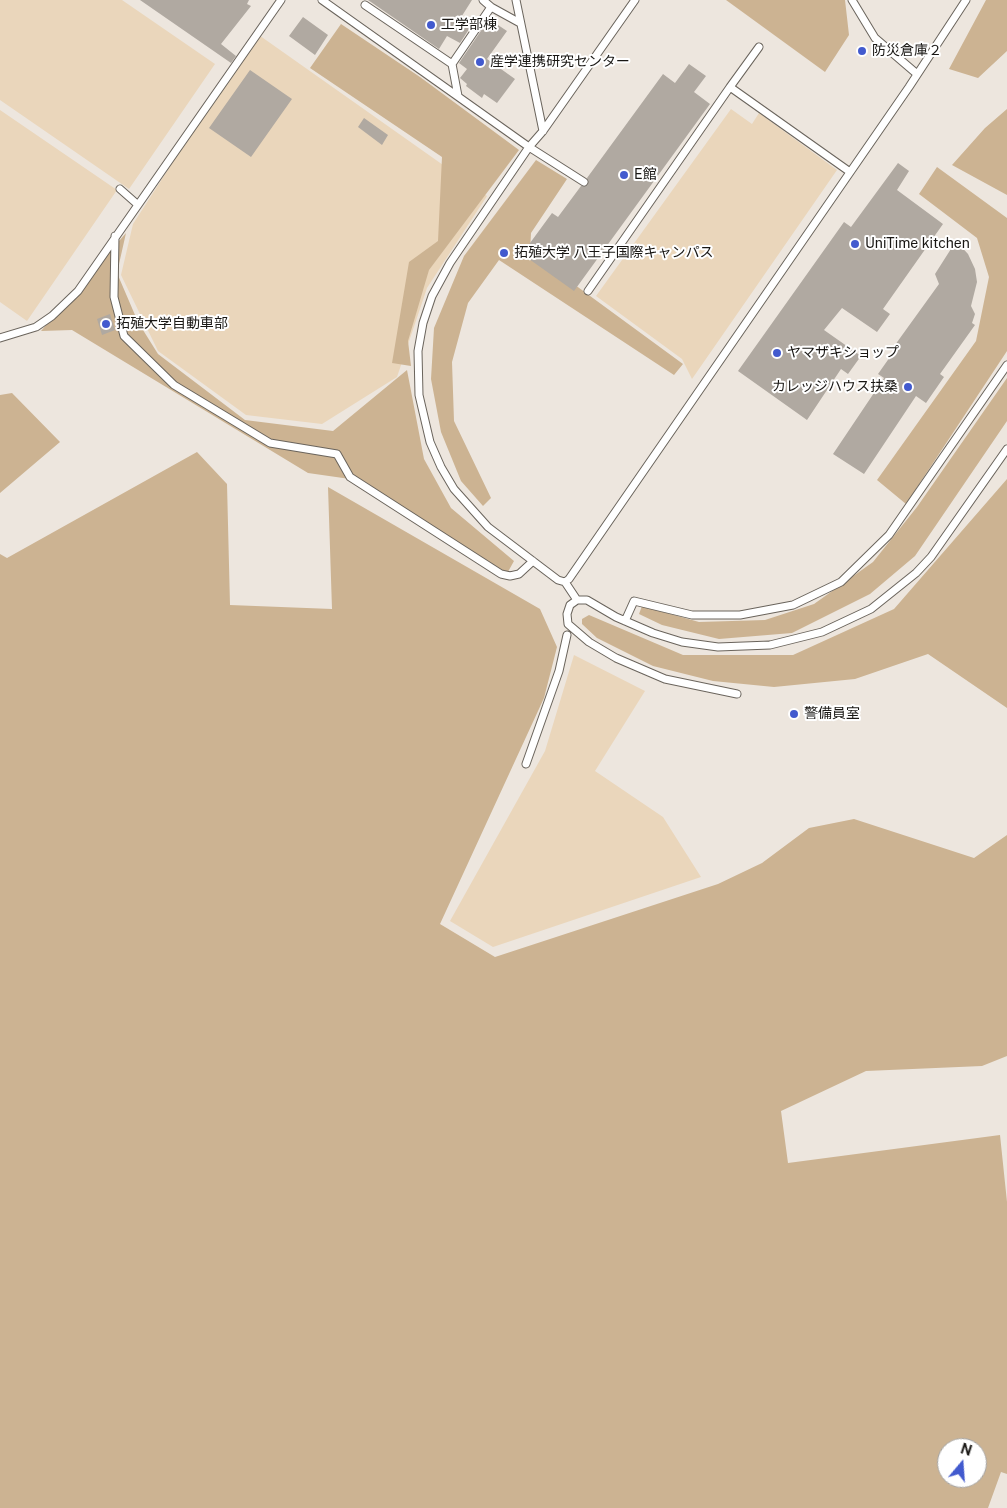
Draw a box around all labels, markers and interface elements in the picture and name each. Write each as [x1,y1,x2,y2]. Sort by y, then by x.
place label: 工学部棟 [441,17,497,33]
marker: 工学部棟 [425,19,437,31]
place label: 防災倉庫２ [872,43,942,59]
marker: 防災倉庫２ [856,45,868,57]
place label: 産学連携研究センター [490,54,630,70]
marker: 産学連携研究センター [474,56,486,68]
place label: E館 [634,167,657,183]
marker: E館 [618,169,630,181]
place label: UniTime kitchen [865,236,970,252]
marker: UniTime kitchen [849,238,861,250]
place label: 拓殖大学 八王子国際キャンパス [514,245,713,261]
marker: 拓殖大学 八王子国際キャンパス [498,247,510,259]
place label: 拓殖大学自動車部 [116,316,228,332]
marker: 拓殖大学自動車部 [100,318,112,330]
place label: ヤマザキショップ [787,345,899,361]
marker: ヤマザキショップ [771,347,783,359]
place label: カレッジハウス扶桑 [772,379,898,395]
marker: カレッジハウス扶桑 [902,381,914,393]
place label: 警備員室 [804,706,860,722]
marker: 警備員室 [788,708,800,720]
north arrow [937,1438,987,1488]
text: N [959,1440,974,1459]

